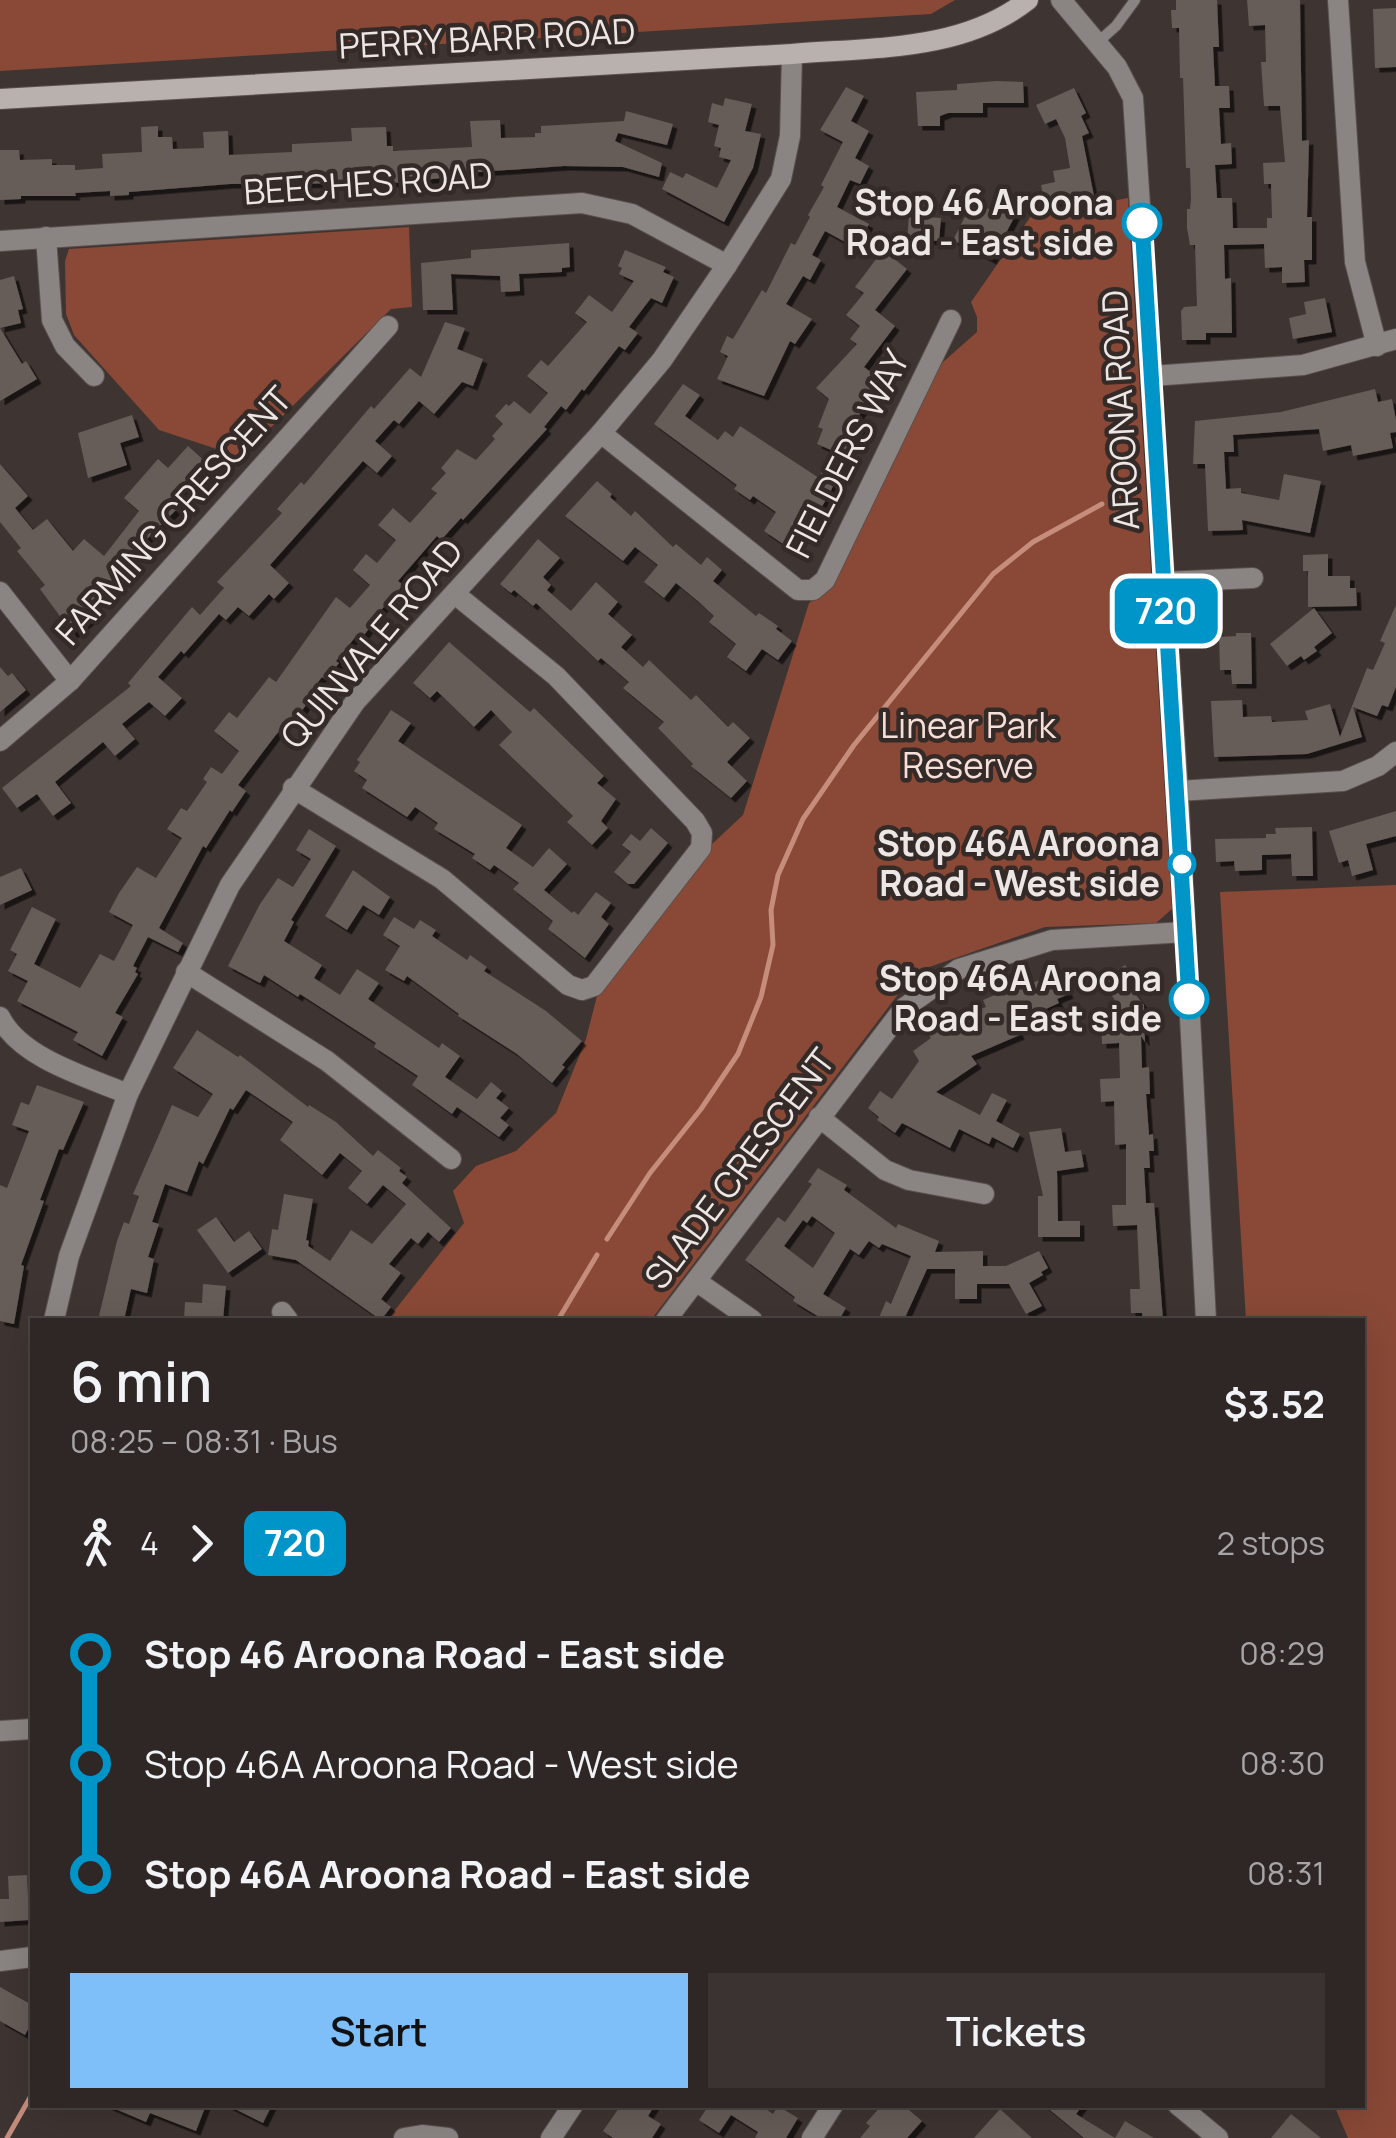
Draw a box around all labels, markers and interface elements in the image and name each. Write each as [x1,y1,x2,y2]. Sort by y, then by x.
street label: PERRY BARR ROAD [337,6,637,70]
street label: BEECHES ROAD [242,150,494,216]
place label: Stop 46 Aroona Road - East side [846,178,1114,266]
marker: Stop 46 Aroona Road - East side [1123,204,1161,242]
street label: AROONA ROAD [1090,289,1150,531]
street label: FIELDERS WAY [774,341,920,566]
street label: FARMING CRESCENT [44,376,302,655]
street label: QUINVALE ROAD [269,528,473,758]
line badge: 720 [1108,578,1224,644]
text: 720 [1135,587,1197,635]
park label: Linear Park Reserve [880,701,1057,789]
place label: Stop 46A Aroona Road - West side [877,819,1160,907]
marker: Stop 46A Aroona Road - West side [1169,851,1195,877]
place label: Stop 46A Aroona Road - East side [879,954,1162,1042]
marker: Stop 46A Aroona Road - East side [1170,980,1208,1018]
street label: SLADE CRESCENT [633,1038,846,1298]
text: 6 min [70,1343,212,1419]
text: $3.52 [1224,1377,1325,1429]
text: 08:25 – 08:31 · Bus [70,1419,338,1463]
icon: walk [70,1516,125,1571]
icon: forward [174,1516,229,1571]
text: 720 [264,1519,326,1567]
text: 4 [140,1521,159,1565]
text: 2 stops [1217,1521,1325,1565]
text: Stop 46 Aroona Road - East side [144,1627,725,1679]
text: 08:29 [1239,1631,1325,1675]
text: Stop 46A Aroona Road - West side [144,1737,739,1789]
text: 08:30 [1240,1741,1325,1785]
text: Stop 46A Aroona Road - East side [144,1847,751,1899]
text: 08:31 [1247,1851,1325,1895]
button: Start [70,1973,688,2088]
button: Tickets [708,1973,1325,2088]

